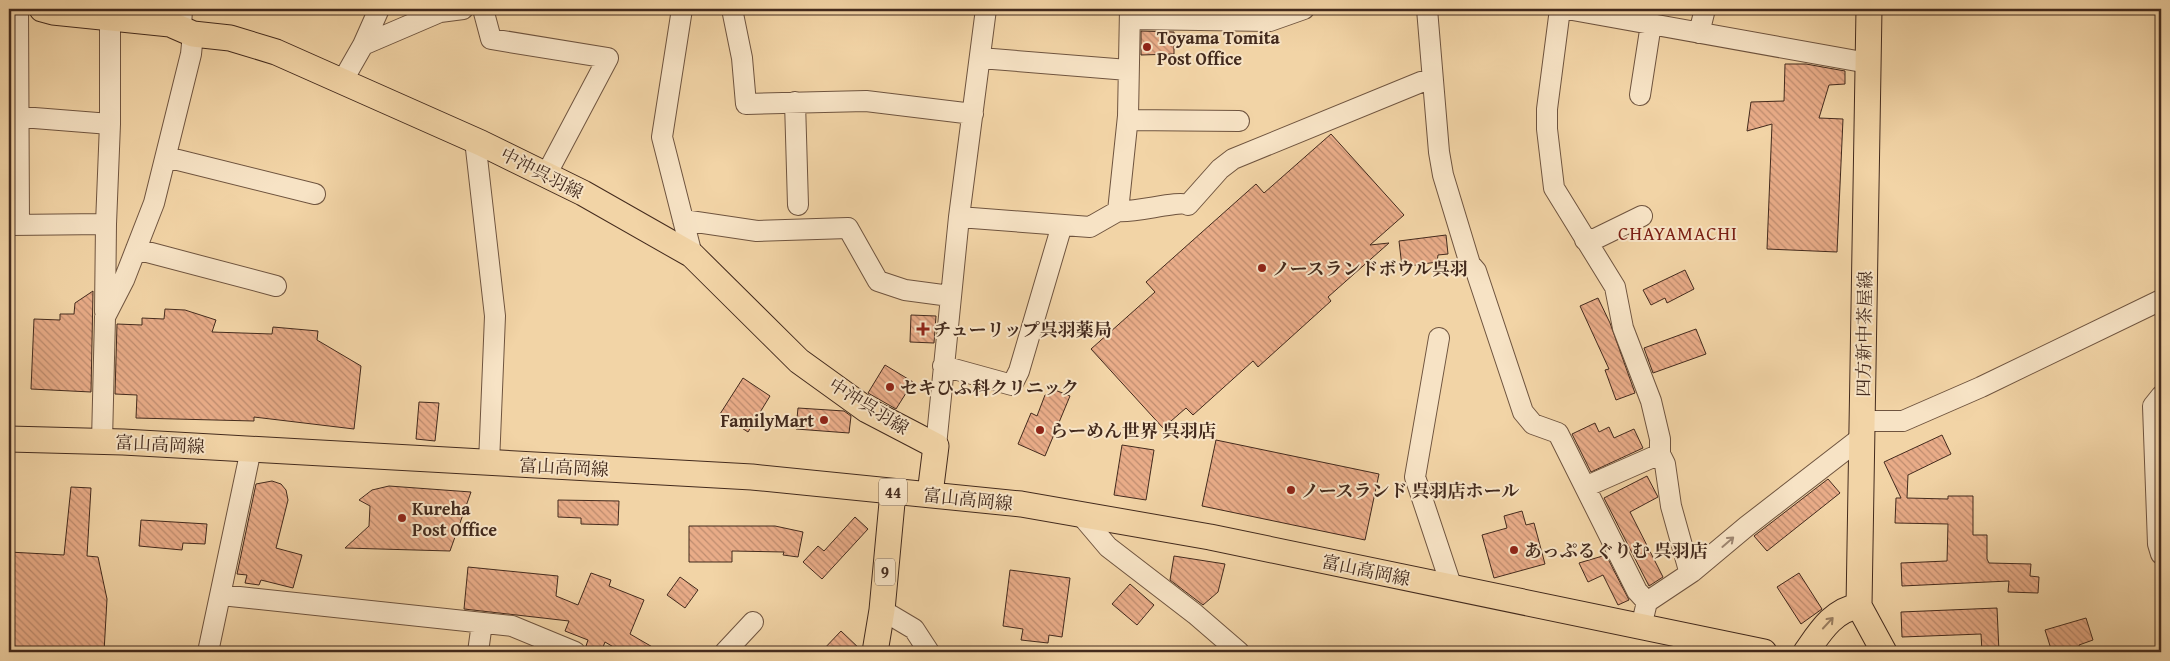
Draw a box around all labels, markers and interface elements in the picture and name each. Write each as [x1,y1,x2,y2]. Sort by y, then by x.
place label: Toyama Tomita Post Office [1157,24,1281,72]
marker: Toyama Tomita Post Office [1141,41,1153,53]
street label: 中沖呉羽線 [496,141,588,205]
district label: CHAYAMACHI [1618,219,1738,247]
place label: ノースランドボウル呉羽 [1272,255,1468,282]
marker: ノースランドボウル呉羽 [1256,262,1268,274]
street label: 四方新中茶屋線 [1849,271,1879,397]
place label: チューリップ呉羽薬局 [933,316,1112,343]
marker: チューリップ呉羽薬局 [917,323,929,335]
street label: 中沖呉羽線 [824,371,914,441]
place label: セキひふ科クリニック [900,374,1079,401]
marker: セキひふ科クリニック [884,381,896,393]
place label: FamilyMart [721,407,814,434]
marker: FamilyMart [818,414,830,426]
place label: らーめん世界 呉羽店 [1050,417,1216,444]
marker: らーめん世界 呉羽店 [1034,424,1046,436]
street label: 富山高岡線 [114,428,206,460]
street label: 富山高岡線 [518,451,610,483]
place label: ノースランド 呉羽店ホール [1301,477,1519,504]
road number: 44 [879,478,907,506]
street label: 富山高岡線 [922,481,1014,517]
marker: ノースランド 呉羽店ホール [1285,484,1297,496]
place label: Kureha Post Office [412,495,497,543]
marker: Kureha Post Office [396,512,408,524]
one-way arrow [1722,536,1735,547]
place label: あっぷるぐりむ 呉羽店 [1524,537,1708,564]
marker: あっぷるぐりむ 呉羽店 [1508,544,1520,556]
street label: 富山高岡線 [1319,547,1413,593]
road number: 9 [875,558,895,586]
one-way arrow [1822,617,1834,630]

